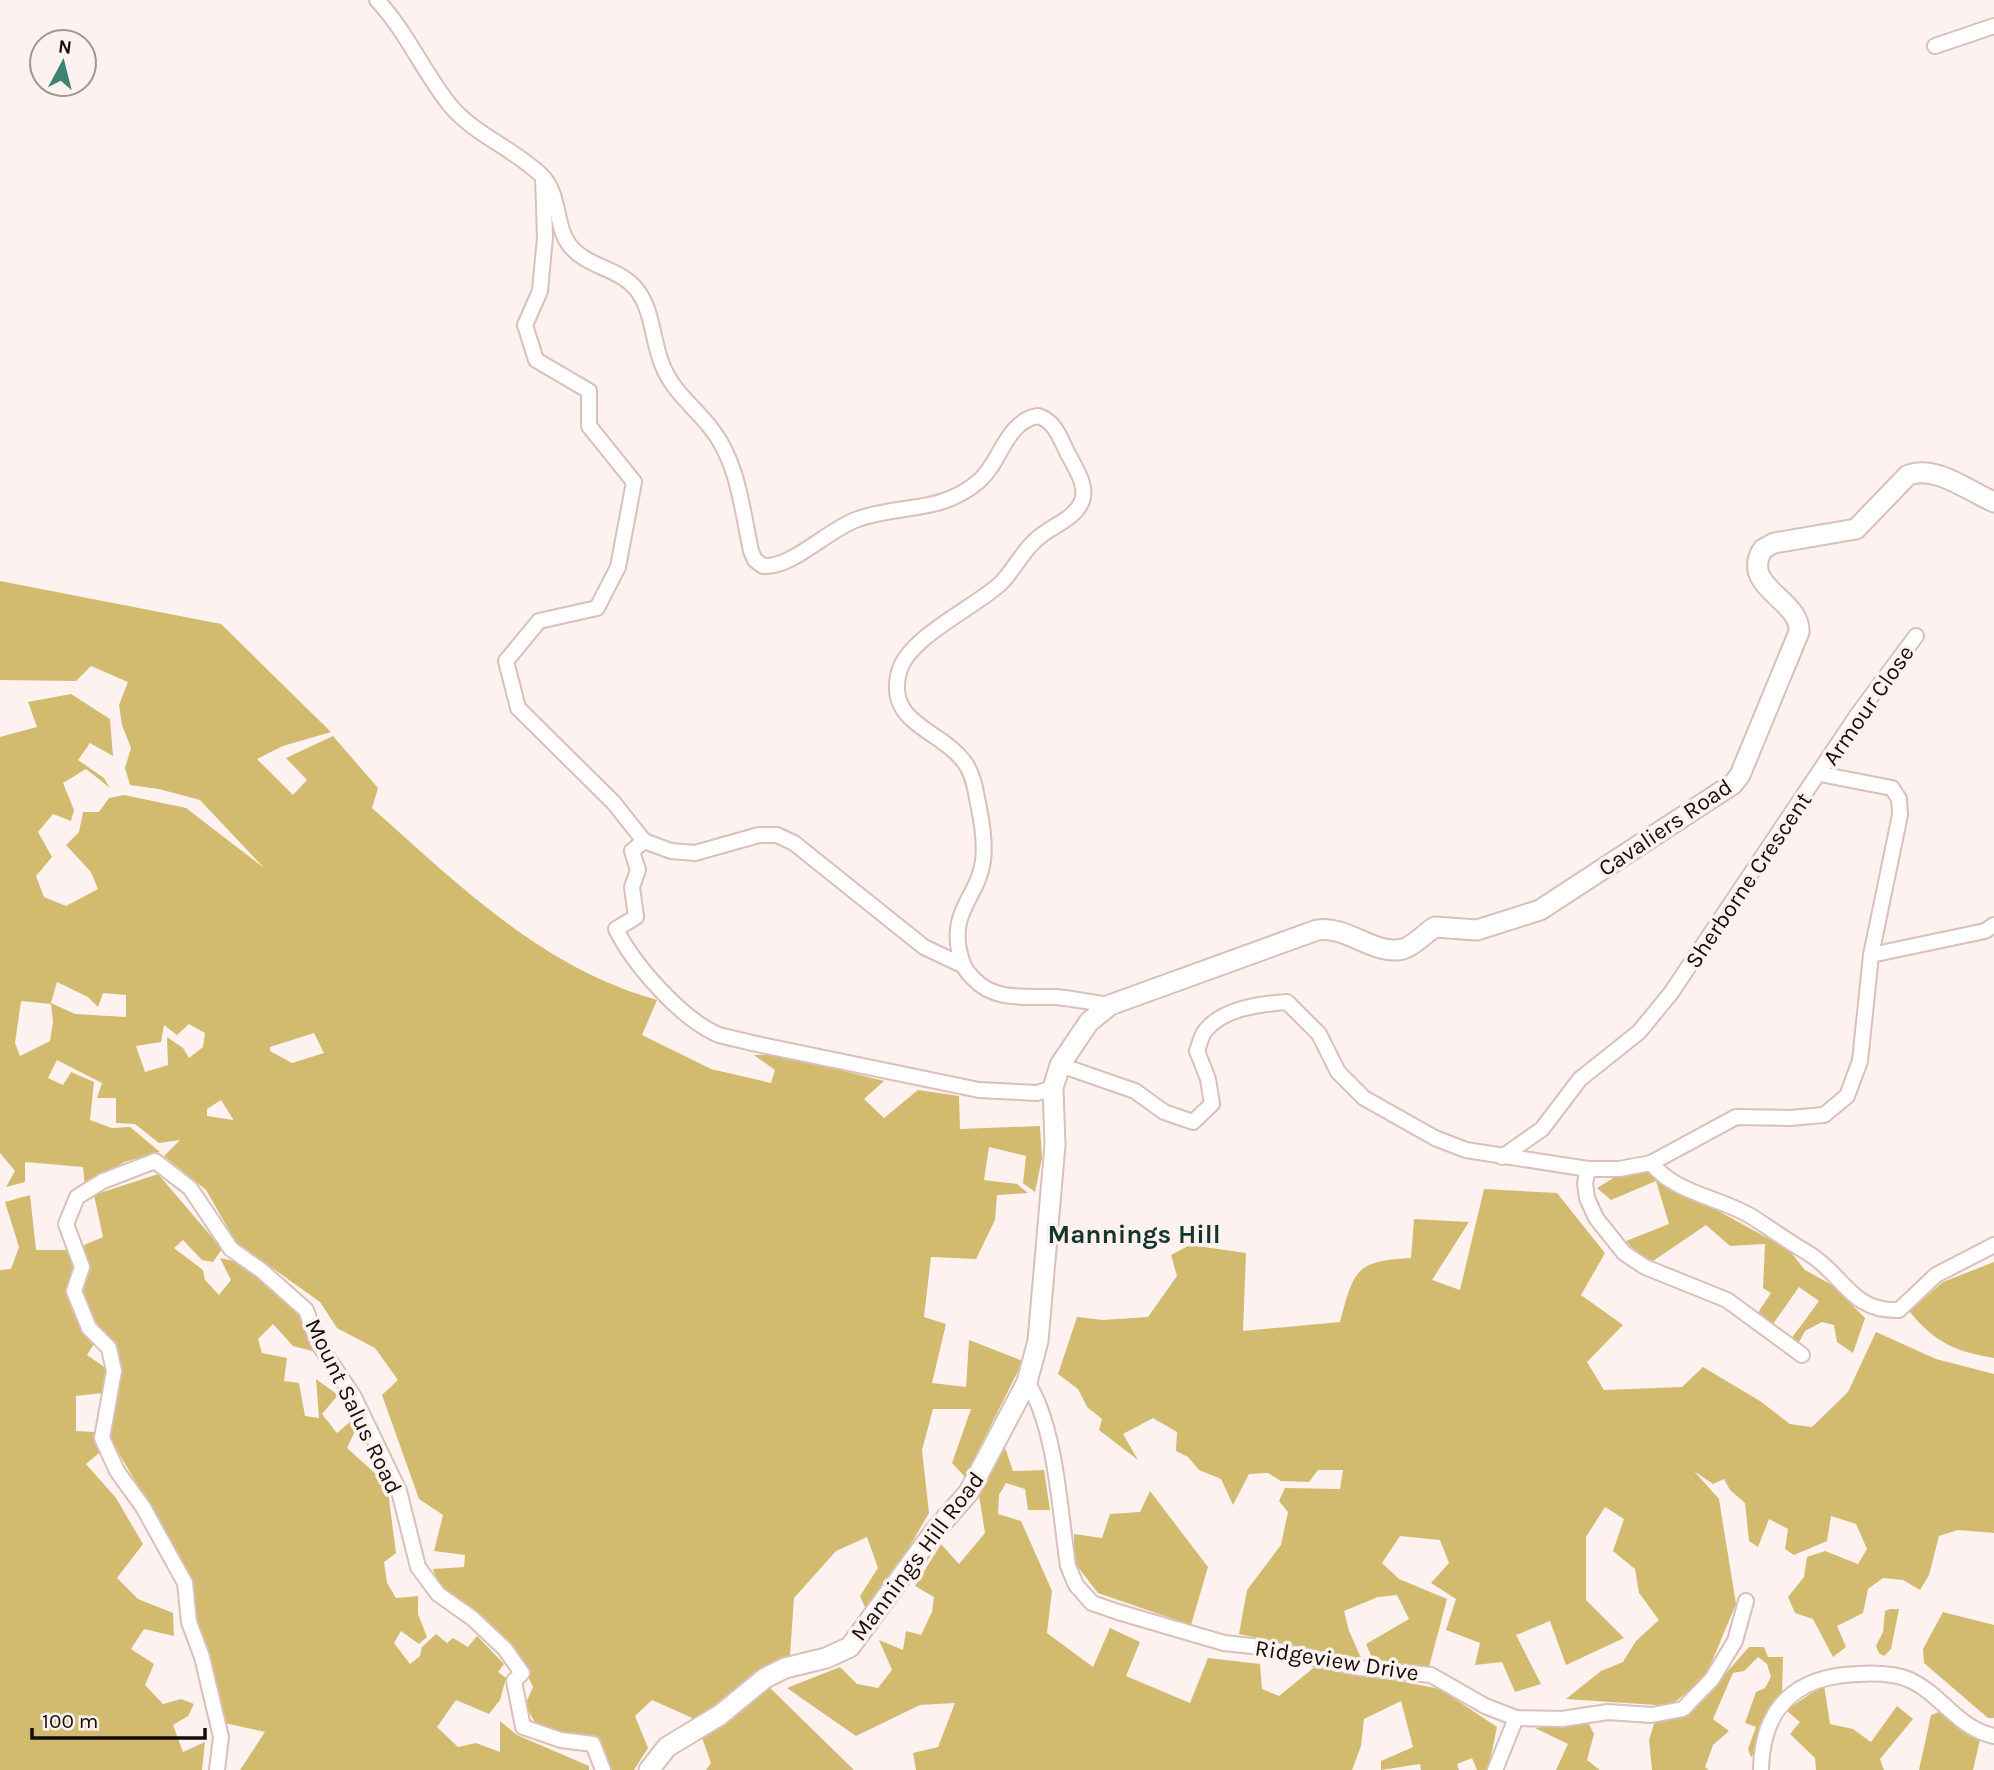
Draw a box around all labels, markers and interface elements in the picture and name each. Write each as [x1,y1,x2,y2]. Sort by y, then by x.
north arrow [28,28,98,98]
text: N [57,35,73,59]
street label: Armour Close [1817,640,1920,771]
street label: Cavaliers Road [1594,773,1737,882]
street label: Sherborne Crescent [1680,787,1817,973]
district label: Mannings Hill [1047,1219,1221,1250]
street label: Mount Salus Road [299,1314,408,1498]
street label: Mannings Hill Road [845,1466,990,1646]
street label: Ridgeview Drive [1253,1634,1421,1687]
scale bar [32,1696,205,1740]
text: 100 m [42,1709,99,1733]

